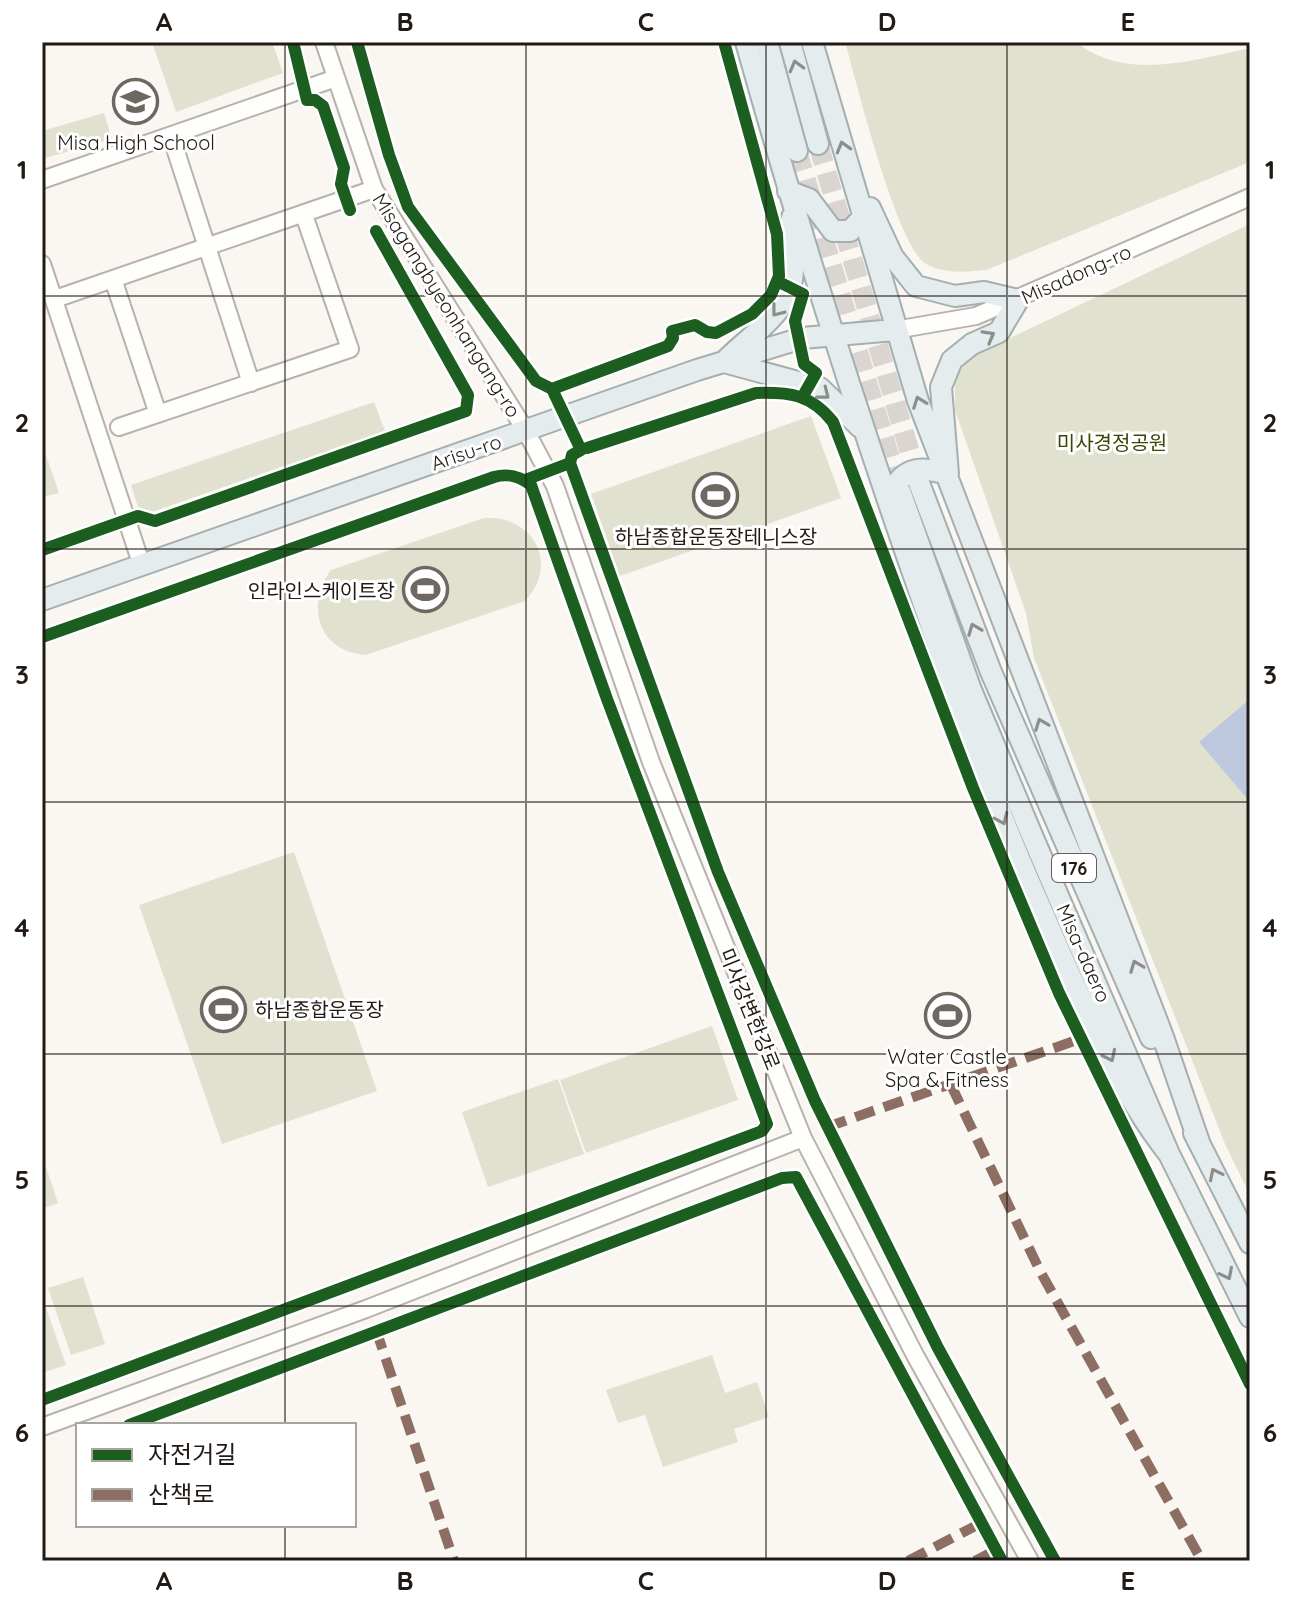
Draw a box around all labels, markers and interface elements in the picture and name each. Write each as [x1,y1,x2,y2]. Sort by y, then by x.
text: A [156,5,173,38]
text: B [396,5,414,38]
text: C [638,5,654,38]
text: D [878,5,896,38]
text: E [1121,5,1135,38]
one-way arrow [789,60,806,74]
school or university icon: Misa High School [112,78,160,126]
place label: Misa High School [57,130,215,155]
one-way arrow [836,141,852,155]
text: 1 [17,153,27,186]
text: 1 [1265,153,1275,186]
street label: Misagangbyeonhangang-ro [367,188,527,422]
street label: Misadong-ro [1017,239,1135,309]
one-way arrow [773,301,787,316]
one-way arrow [981,330,995,345]
one-way arrow [815,384,830,398]
one-way arrow [912,396,929,410]
text: 2 [15,406,29,439]
text: 2 [1263,406,1277,439]
street label: Arisu-ro [428,428,504,476]
park label: 미사경정공원 [1057,430,1167,455]
sports icon: 하남종합운동장테니스장 [692,472,740,520]
place label: 하남종합운동장테니스장 [615,524,817,549]
sports icon: 인라인스케이트장 [402,566,450,614]
place label: 인라인스케이트장 [248,578,395,603]
one-way arrow [967,623,984,637]
text: 3 [15,658,29,691]
text: 3 [1263,658,1277,691]
one-way arrow [1034,718,1051,732]
one-way arrow [992,811,1008,825]
road number: 176 [1052,854,1096,882]
street label: Misa-daero [1051,900,1117,1006]
text: 4 [14,911,30,944]
text: 4 [1262,911,1278,944]
street label: 미사강변한강로 [714,945,786,1073]
one-way arrow [1129,960,1146,974]
sports icon: 하남종합운동장 [200,985,248,1033]
sports icon: Water Castle Spa & Fitness [923,992,971,1040]
place label: 하남종합운동장 [255,997,384,1022]
place label: Water Castle Spa & Fitness [885,1044,1009,1092]
one-way arrow [1100,1047,1116,1062]
text: 5 [15,1163,29,1196]
text: 5 [1263,1163,1277,1196]
one-way arrow [1209,1167,1224,1182]
one-way arrow [1218,1266,1233,1281]
text: 6 [15,1416,29,1449]
text: 6 [1263,1416,1277,1449]
legend [76,1423,356,1527]
text: 자전거길 [148,1439,236,1469]
text: 산책로 [148,1479,214,1509]
text: A [156,1564,173,1597]
text: B [396,1564,414,1597]
text: C [638,1564,654,1597]
text: D [878,1564,896,1597]
text: E [1121,1564,1135,1597]

